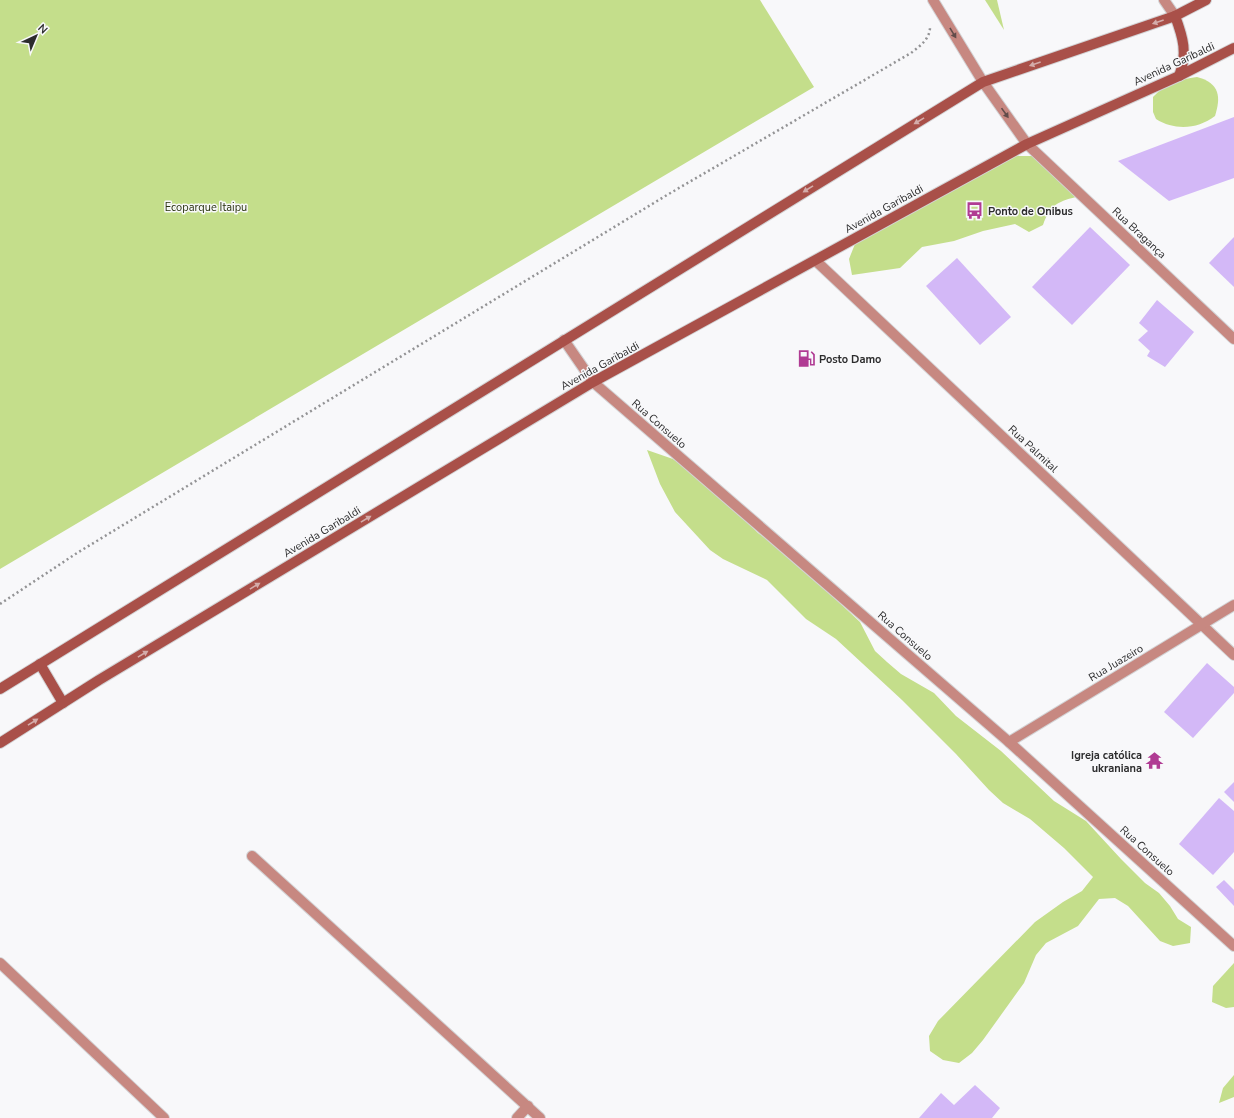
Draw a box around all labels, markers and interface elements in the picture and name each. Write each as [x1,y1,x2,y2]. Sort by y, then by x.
north arrow [16,16,56,56]
one-way arrow [1151,19,1163,25]
text: N [34,21,51,37]
one-way arrow [950,27,957,39]
street label: Avenida Garibaldi [1131,39,1217,89]
one-way arrow [1029,62,1041,68]
one-way arrow [1001,108,1009,118]
one-way arrow [913,118,925,125]
street label: Avenida Garibaldi [842,181,926,237]
one-way arrow [802,186,814,193]
park label: Ecoparque Itaipu [165,200,247,215]
bus stop icon: Ponto de Onibus [965,201,985,221]
place label: Ponto de Onibus [988,204,1073,219]
street label: Rua Bragança [1109,204,1169,262]
street label: Avenida Garibaldi [558,338,642,394]
fuel station icon: Posto Damo [796,349,816,369]
place label: Posto Damo [819,352,881,367]
street label: Rua Consuelo [628,396,690,452]
street label: Rua Palmital [1005,422,1062,476]
street label: Avenida Garibaldi [281,503,363,561]
one-way arrow [360,516,372,523]
one-way arrow [249,583,261,590]
street label: Rua Consuelo [874,608,936,664]
street label: Rua Juazeiro [1086,641,1146,685]
one-way arrow [137,650,149,657]
one-way arrow [28,718,38,726]
place label: Igreja católica ukraniana [1071,748,1142,776]
temple icon: Igreja católica ukraniana [1145,751,1165,771]
street label: Rua Consuelo [1117,823,1177,879]

